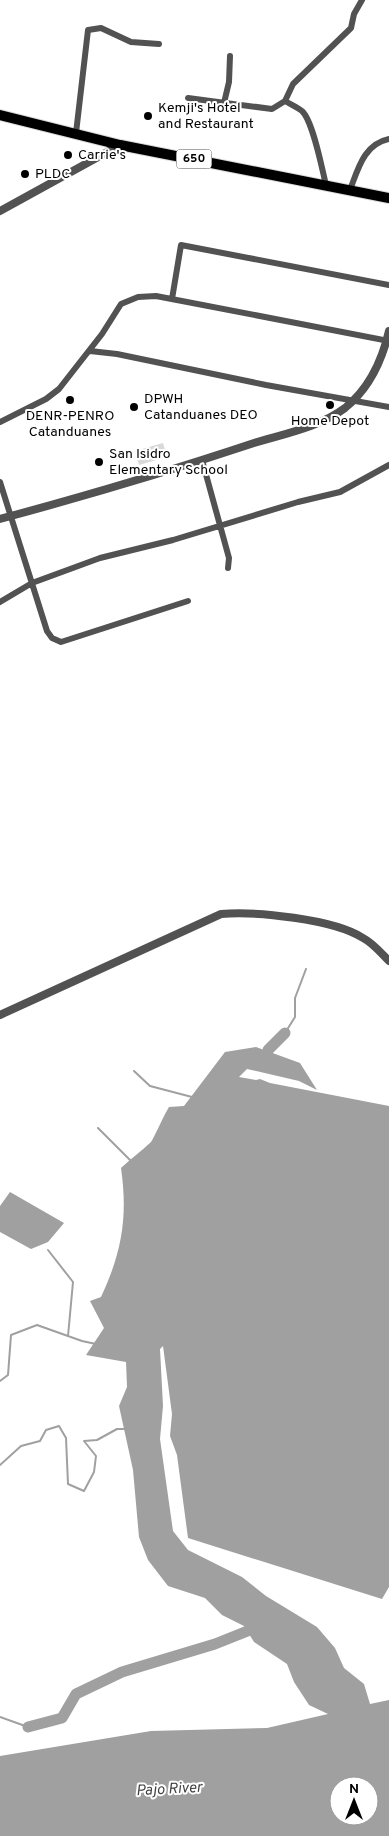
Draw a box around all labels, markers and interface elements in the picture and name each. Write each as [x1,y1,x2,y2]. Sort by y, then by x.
place label: Kemji's Hotel and Restaurant [158,100,254,133]
marker: Kemji's Hotel and Restaurant [142,110,154,122]
place label: Carrie's [78,147,126,164]
marker: Carrie's [62,149,74,161]
road number: 650 [176,150,212,168]
place label: PLDC [35,166,70,183]
marker: PLDC [19,168,31,180]
place label: DPWH Catanduanes DEO [144,391,258,424]
marker: DENR-PENRO Catanduanes [64,394,76,406]
marker: Home Depot [324,399,336,411]
marker: DPWH Catanduanes DEO [128,401,140,413]
place label: DENR-PENRO Catanduanes [26,408,114,441]
place label: Home Depot [291,413,369,430]
place label: San Isidro Elementary School [109,446,228,479]
marker: San Isidro Elementary School [93,456,105,468]
north arrow [329,1776,379,1826]
water label: Pajo River [136,1779,204,1801]
text: N [349,1781,359,1798]

